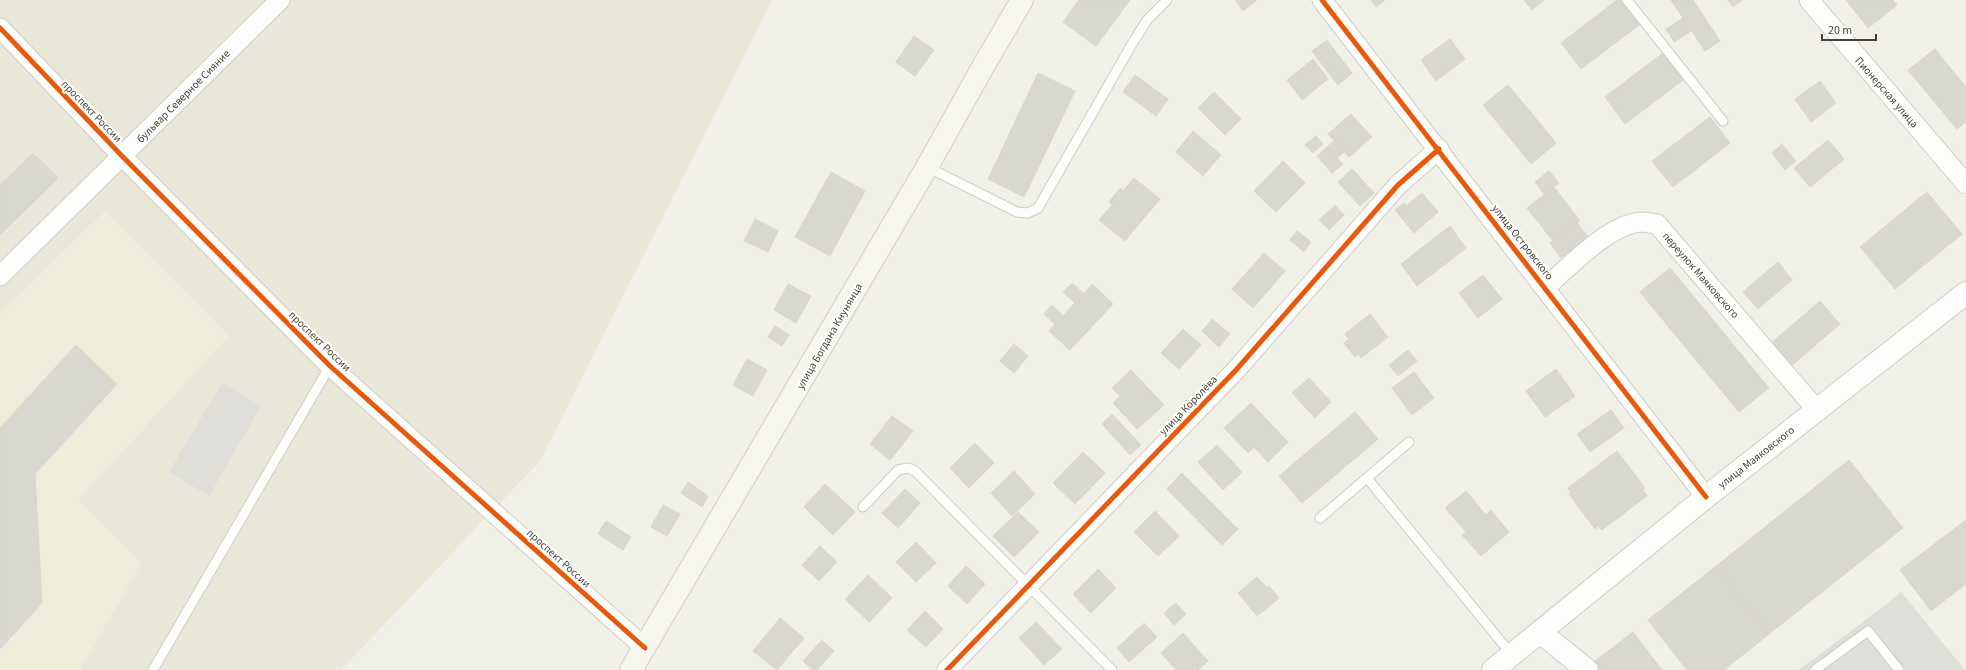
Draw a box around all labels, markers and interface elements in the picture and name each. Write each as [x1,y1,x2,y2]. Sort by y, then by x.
scale bar [1822,16,1876,42]
text: 20 m [1828,22,1852,39]
street label: бульвар Северное Сияние [133,46,234,146]
street label: Пионерская улица [1852,54,1922,131]
street label: проспект России [58,77,125,146]
street label: улица Островского [1488,201,1557,283]
street label: переулок Маяковского [1659,229,1742,322]
street label: улица Богдана Кнунянца [793,280,866,392]
street label: проспект России [285,308,354,375]
street label: улица Королёва [1156,372,1221,439]
street label: улица Маяковского [1715,423,1798,492]
street label: проспект России [523,526,594,591]

